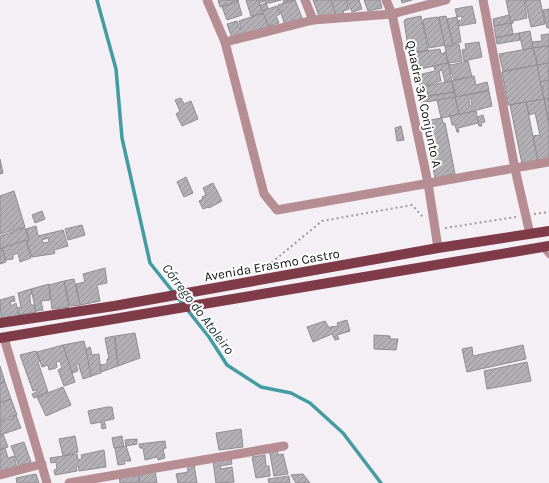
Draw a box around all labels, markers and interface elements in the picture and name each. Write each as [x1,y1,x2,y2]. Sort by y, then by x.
street label: Quadra 3A Conjunto A [403,39,445,169]
street label: Avenida Erasmo Castro [203,246,341,284]
water label: Córrego do Atoleiro [158,260,238,358]

